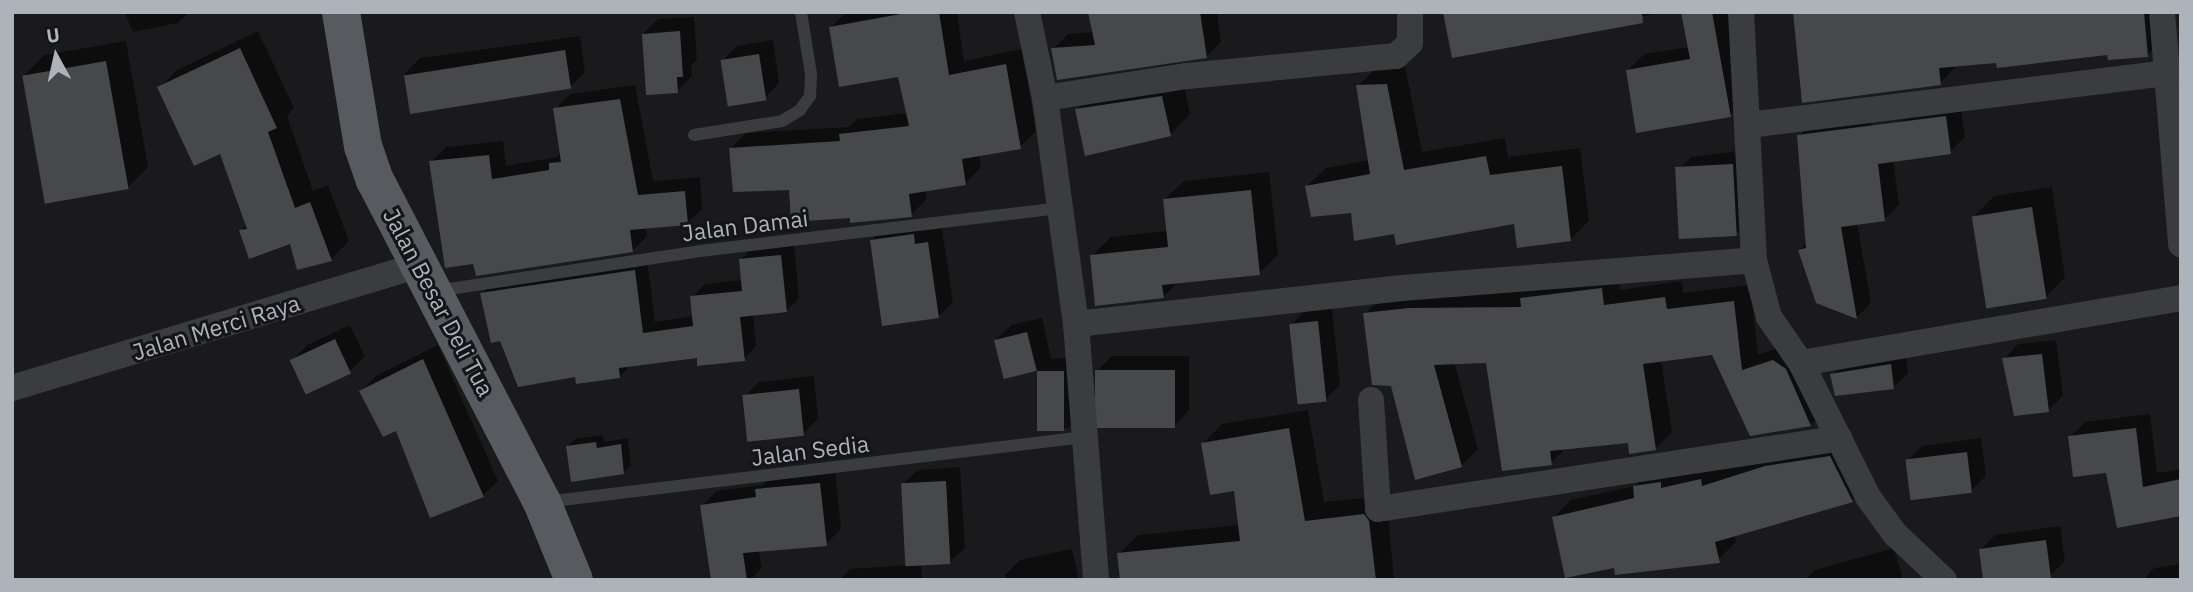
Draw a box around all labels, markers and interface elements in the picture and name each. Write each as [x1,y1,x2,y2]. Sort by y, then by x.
north arrow [21,21,91,91]
text: U [45,22,61,48]
street label: Jalan Besar Deli Tua [378,203,500,401]
street label: Jalan Damai [680,204,810,246]
street label: Jalan Merci Raya [129,288,303,366]
street label: Jalan Sedia [750,429,870,471]

